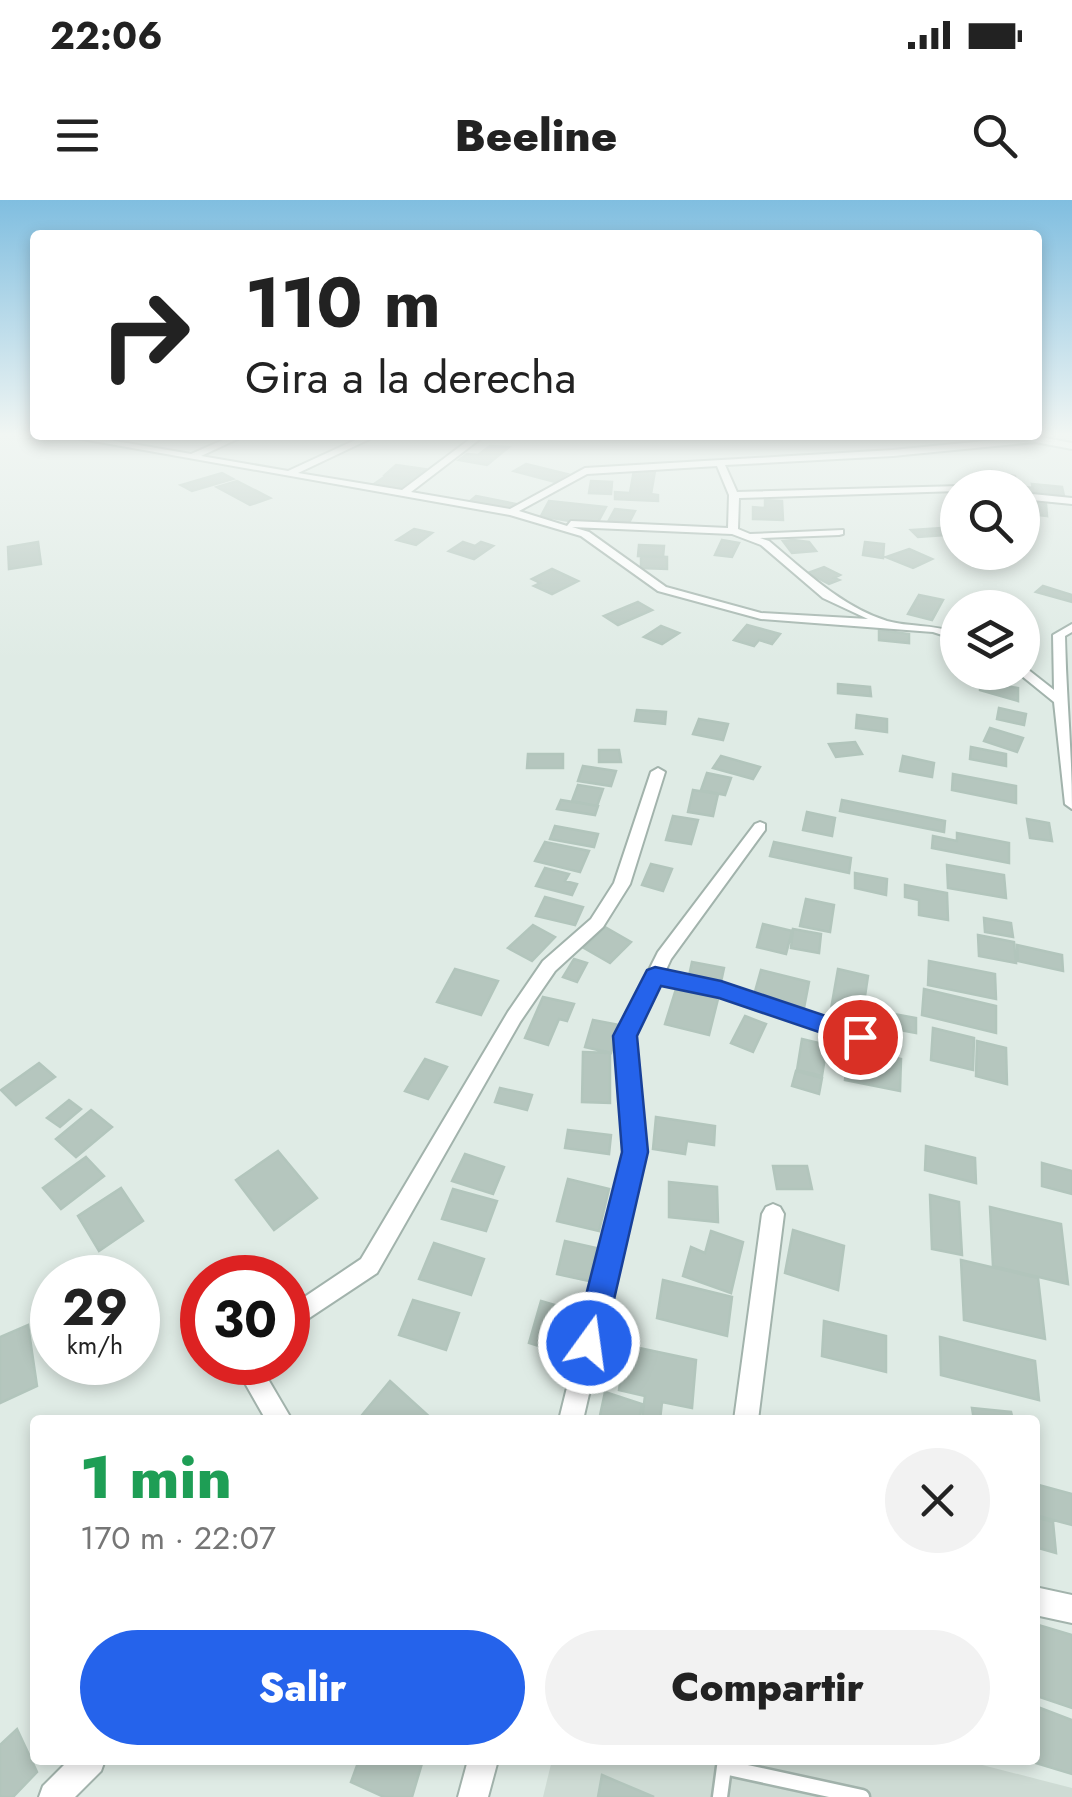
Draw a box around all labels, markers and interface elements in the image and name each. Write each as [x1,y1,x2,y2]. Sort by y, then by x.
text: 22:06 [50,8,163,63]
text: Beeline [455,103,617,168]
icon: menu [50,108,105,163]
icon: search [967,108,1022,163]
text: 110 m [245,252,441,353]
icon: right [80,270,210,400]
text: Gira a la derecha [245,345,576,410]
map controls [940,470,1040,690]
button: search [940,470,1040,570]
button: layers [940,590,1040,690]
pin [818,995,903,1080]
icon: arrive [833,1010,888,1065]
speed limit sign: 30 [180,1255,310,1385]
text: 29 [62,1271,128,1344]
position arrow [537,1291,641,1395]
text: km/h [67,1327,123,1363]
text: 1 min [80,1434,232,1521]
button: close [885,1448,990,1553]
text: 170 m · 22:07 [80,1515,276,1561]
button: Salir [80,1630,525,1745]
button: Compartir [545,1630,990,1745]

